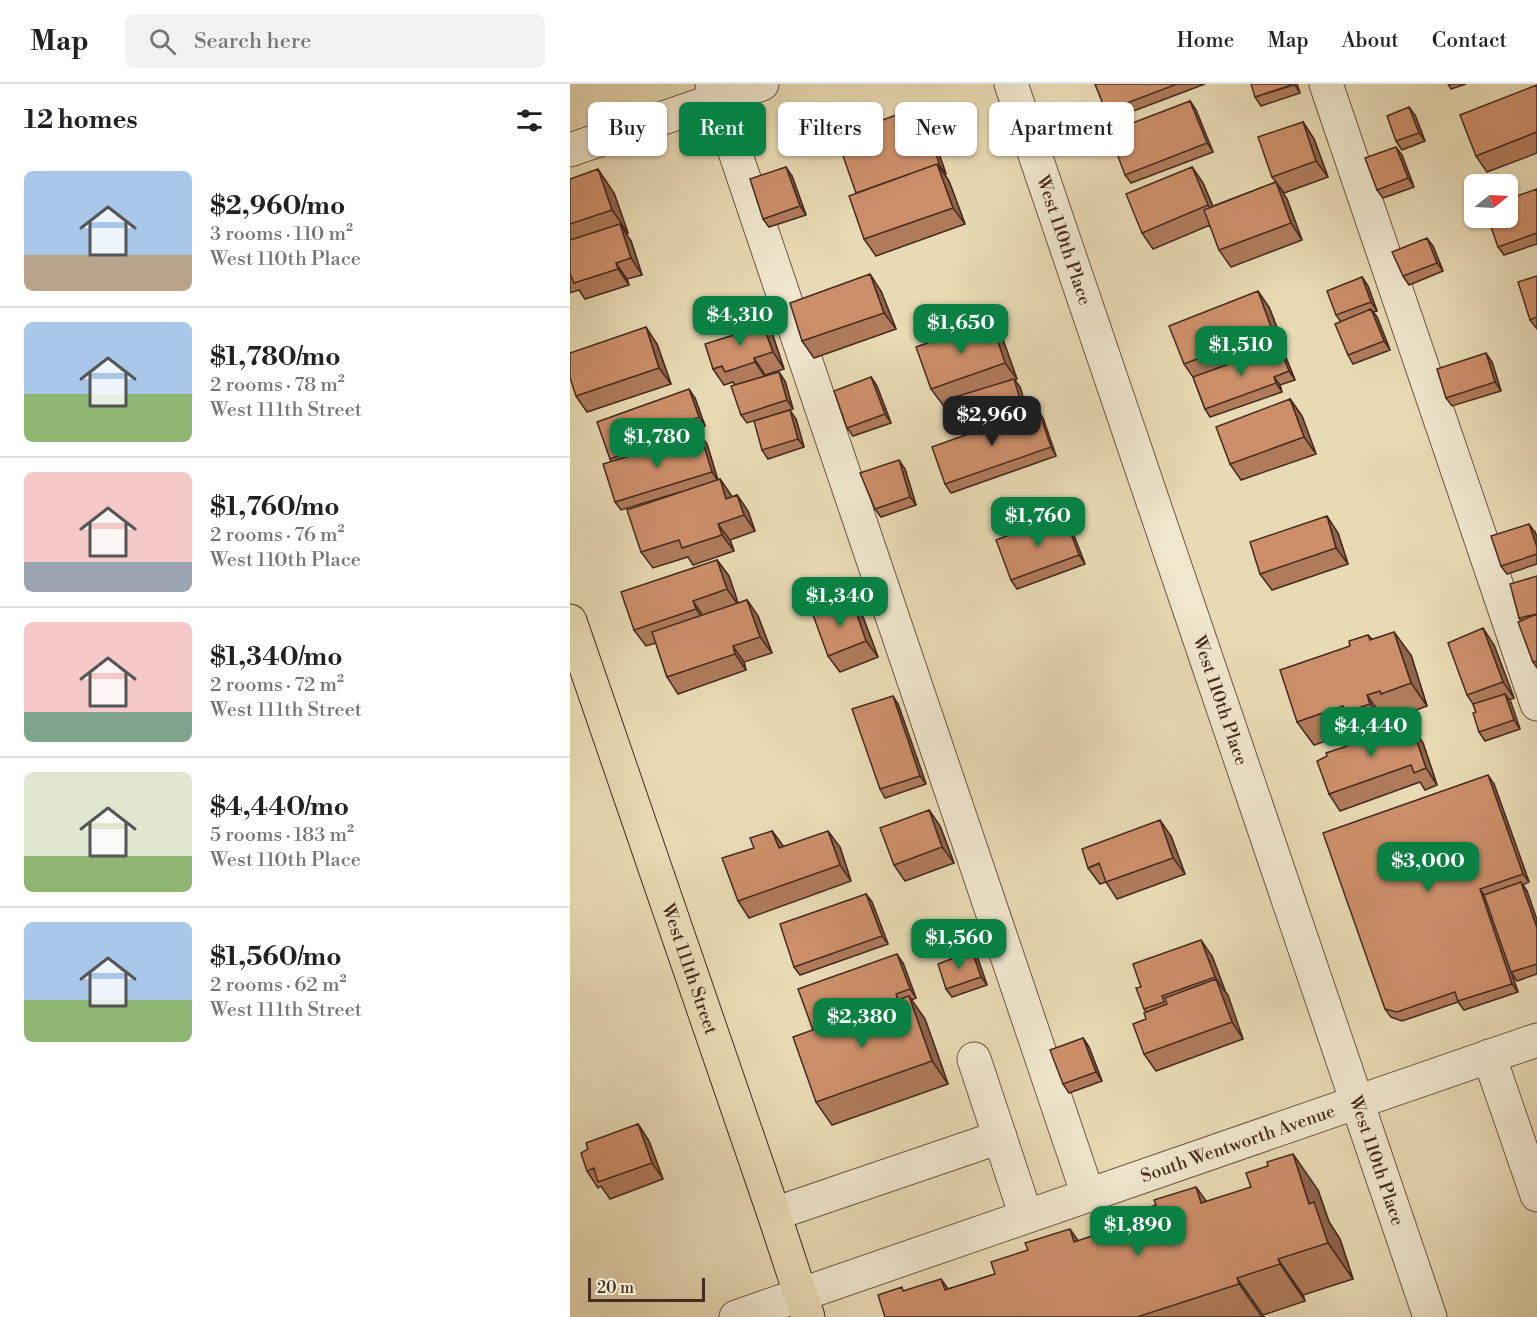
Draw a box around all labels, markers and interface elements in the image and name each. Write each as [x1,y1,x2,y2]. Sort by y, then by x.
search box [125,14,545,68]
text: Map [30,24,89,59]
icon: search [146,25,179,58]
text: Search here [194,28,311,55]
text: Home [1177,28,1234,54]
text: Map [1267,28,1309,54]
text: About [1342,28,1399,54]
text: Contact [1432,28,1507,54]
chip: Buy [588,102,667,156]
chip: Rent [679,102,766,156]
chip: Filters [778,102,883,156]
chip: New [895,102,977,156]
chip: Apartment [989,102,1134,156]
text: 12 homes [24,104,138,136]
icon: filters [513,104,546,137]
street label: West 110th Place [1031,171,1097,308]
north arrow [1464,174,1518,228]
map controls [1464,174,1518,228]
text: $2,960/mo [210,190,345,222]
icon: home [72,195,144,267]
text: 3 rooms · 110 m² [210,222,353,247]
text: West 110th Place [210,247,361,272]
pin: $4,310 [691,296,789,347]
text: $4,310 [707,303,773,328]
pin: $1,650 [912,304,1010,355]
text: $1,650 [927,311,995,336]
pin: $1,510 [1192,326,1290,377]
text: $1,510 [1209,333,1273,358]
text: $1,780/mo [210,341,341,373]
icon: home [72,346,144,418]
text: 2 rooms · 78 m² [210,373,345,398]
pin: $2,960 [943,396,1041,447]
text: West 111th Street [210,398,362,423]
text: $2,960 [957,403,1027,428]
pin: $1,780 [608,418,706,469]
text: $1,780 [624,425,690,450]
text: $1,760/mo [210,491,340,523]
icon: home [72,496,144,568]
pin: $1,760 [989,497,1087,548]
text: $1,760 [1005,504,1071,529]
text: 2 rooms · 76 m² [210,523,344,548]
text: West 110th Place [210,548,361,573]
pin: $1,340 [791,577,889,628]
text: $1,340 [806,584,874,609]
street label: West 110th Place [1187,631,1253,768]
text: $1,340/mo [210,641,343,673]
icon: home [72,646,144,718]
text: 2 rooms · 72 m² [210,673,344,698]
text: West 111th Street [210,698,362,723]
pin: $4,440 [1322,707,1420,758]
text: $4,440 [1334,714,1408,739]
text: $4,440/mo [210,791,349,823]
icon: home [72,796,144,868]
text: 5 rooms · 183 m² [210,823,354,848]
pin: $3,000 [1379,842,1477,893]
text: West 110th Place [210,848,361,873]
text: $3,000 [1391,849,1465,874]
street label: West 111th Street [656,900,723,1038]
pin: $1,560 [910,919,1008,970]
text: $1,560 [925,926,993,951]
text: $1,560/mo [210,941,342,973]
icon: home [72,946,144,1018]
text: 2 rooms · 62 m² [210,973,346,998]
text: West 111th Street [210,998,362,1023]
pin: $2,380 [813,998,911,1049]
text: $2,380 [827,1005,897,1030]
street label: West 110th Place [1344,1092,1410,1229]
street label: South Wentworth Avenue [1138,1099,1338,1188]
pin: $1,890 [1089,1206,1187,1257]
text: $1,890 [1104,1213,1172,1238]
scale bar [588,1275,705,1302]
text: 20 m [597,1278,634,1298]

